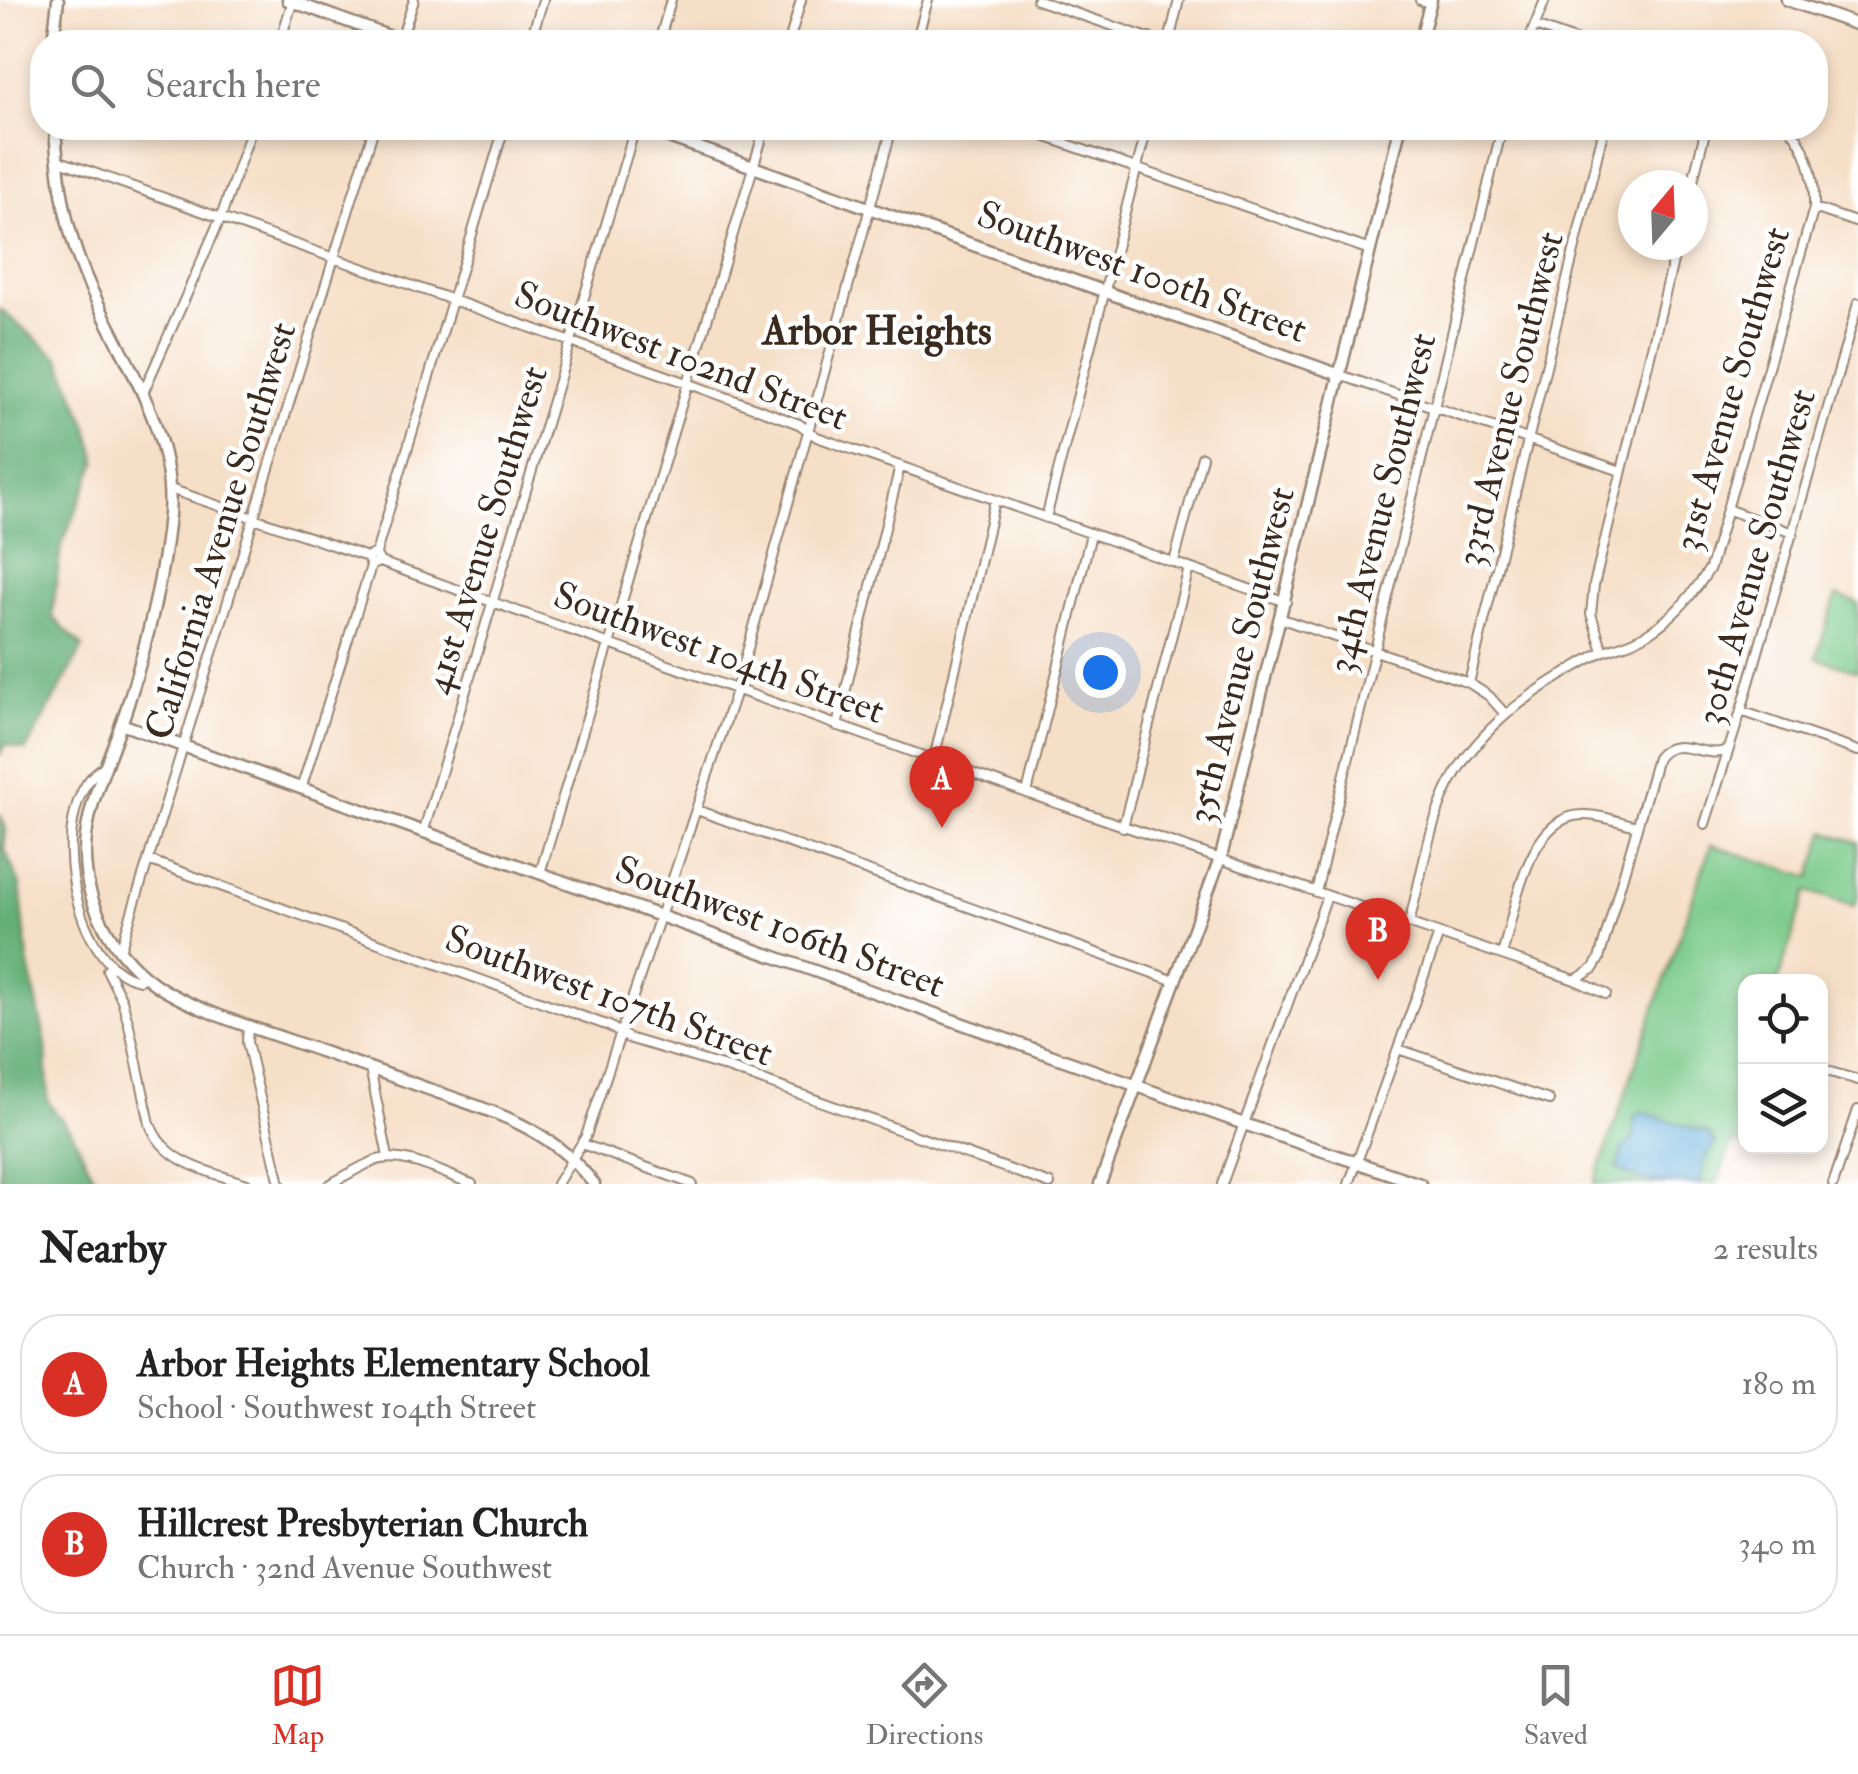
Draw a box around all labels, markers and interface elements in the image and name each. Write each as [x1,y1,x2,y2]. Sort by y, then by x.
search box [30,30,1828,140]
icon: search [65,58,120,113]
text: Search here [145,61,321,109]
north arrow [1618,170,1708,260]
street label: Southwest 100th Street [971,190,1313,354]
street label: 31st Avenue Southwest [1663,222,1801,556]
street label: 33rd Avenue Southwest [1445,227,1575,571]
street label: Southwest 102nd Street [508,270,854,442]
district label: Arbor Heights [760,306,992,357]
street label: California Avenue Southwest [135,316,307,746]
street label: 34th Avenue Southwest [1317,328,1447,678]
street label: 41st Avenue Southwest [413,360,559,700]
street label: 30th Avenue Southwest [1685,383,1827,731]
street label: 35th Avenue Southwest [1176,482,1306,828]
street label: Southwest 104th Street [547,571,891,735]
your location [1075,647,1126,698]
pin: A [910,746,974,828]
street label: Southwest 106th Street [609,845,951,1009]
pin: B [1346,898,1410,980]
street label: Southwest 107th Street [439,914,779,1078]
map controls [1738,974,1828,1154]
button: locate [1738,974,1828,1064]
button: layers [1738,1064,1828,1154]
text: Nearby [40,1223,166,1275]
text: 2 results [1713,1229,1818,1269]
text: Arbor Heights Elementary School [137,1340,650,1388]
text: A [64,1364,85,1404]
text: 180 m [1742,1364,1816,1404]
text: School · Southwest 104th Street [137,1388,536,1428]
text: Hillcrest Presbyterian Church [137,1500,588,1548]
text: B [64,1524,85,1564]
text: 340 m [1739,1524,1816,1564]
text: Church · 32nd Avenue Southwest [137,1548,552,1588]
tab: Map [270,1658,325,1753]
tab: Directions [866,1658,983,1753]
tab: Saved [1524,1658,1588,1753]

